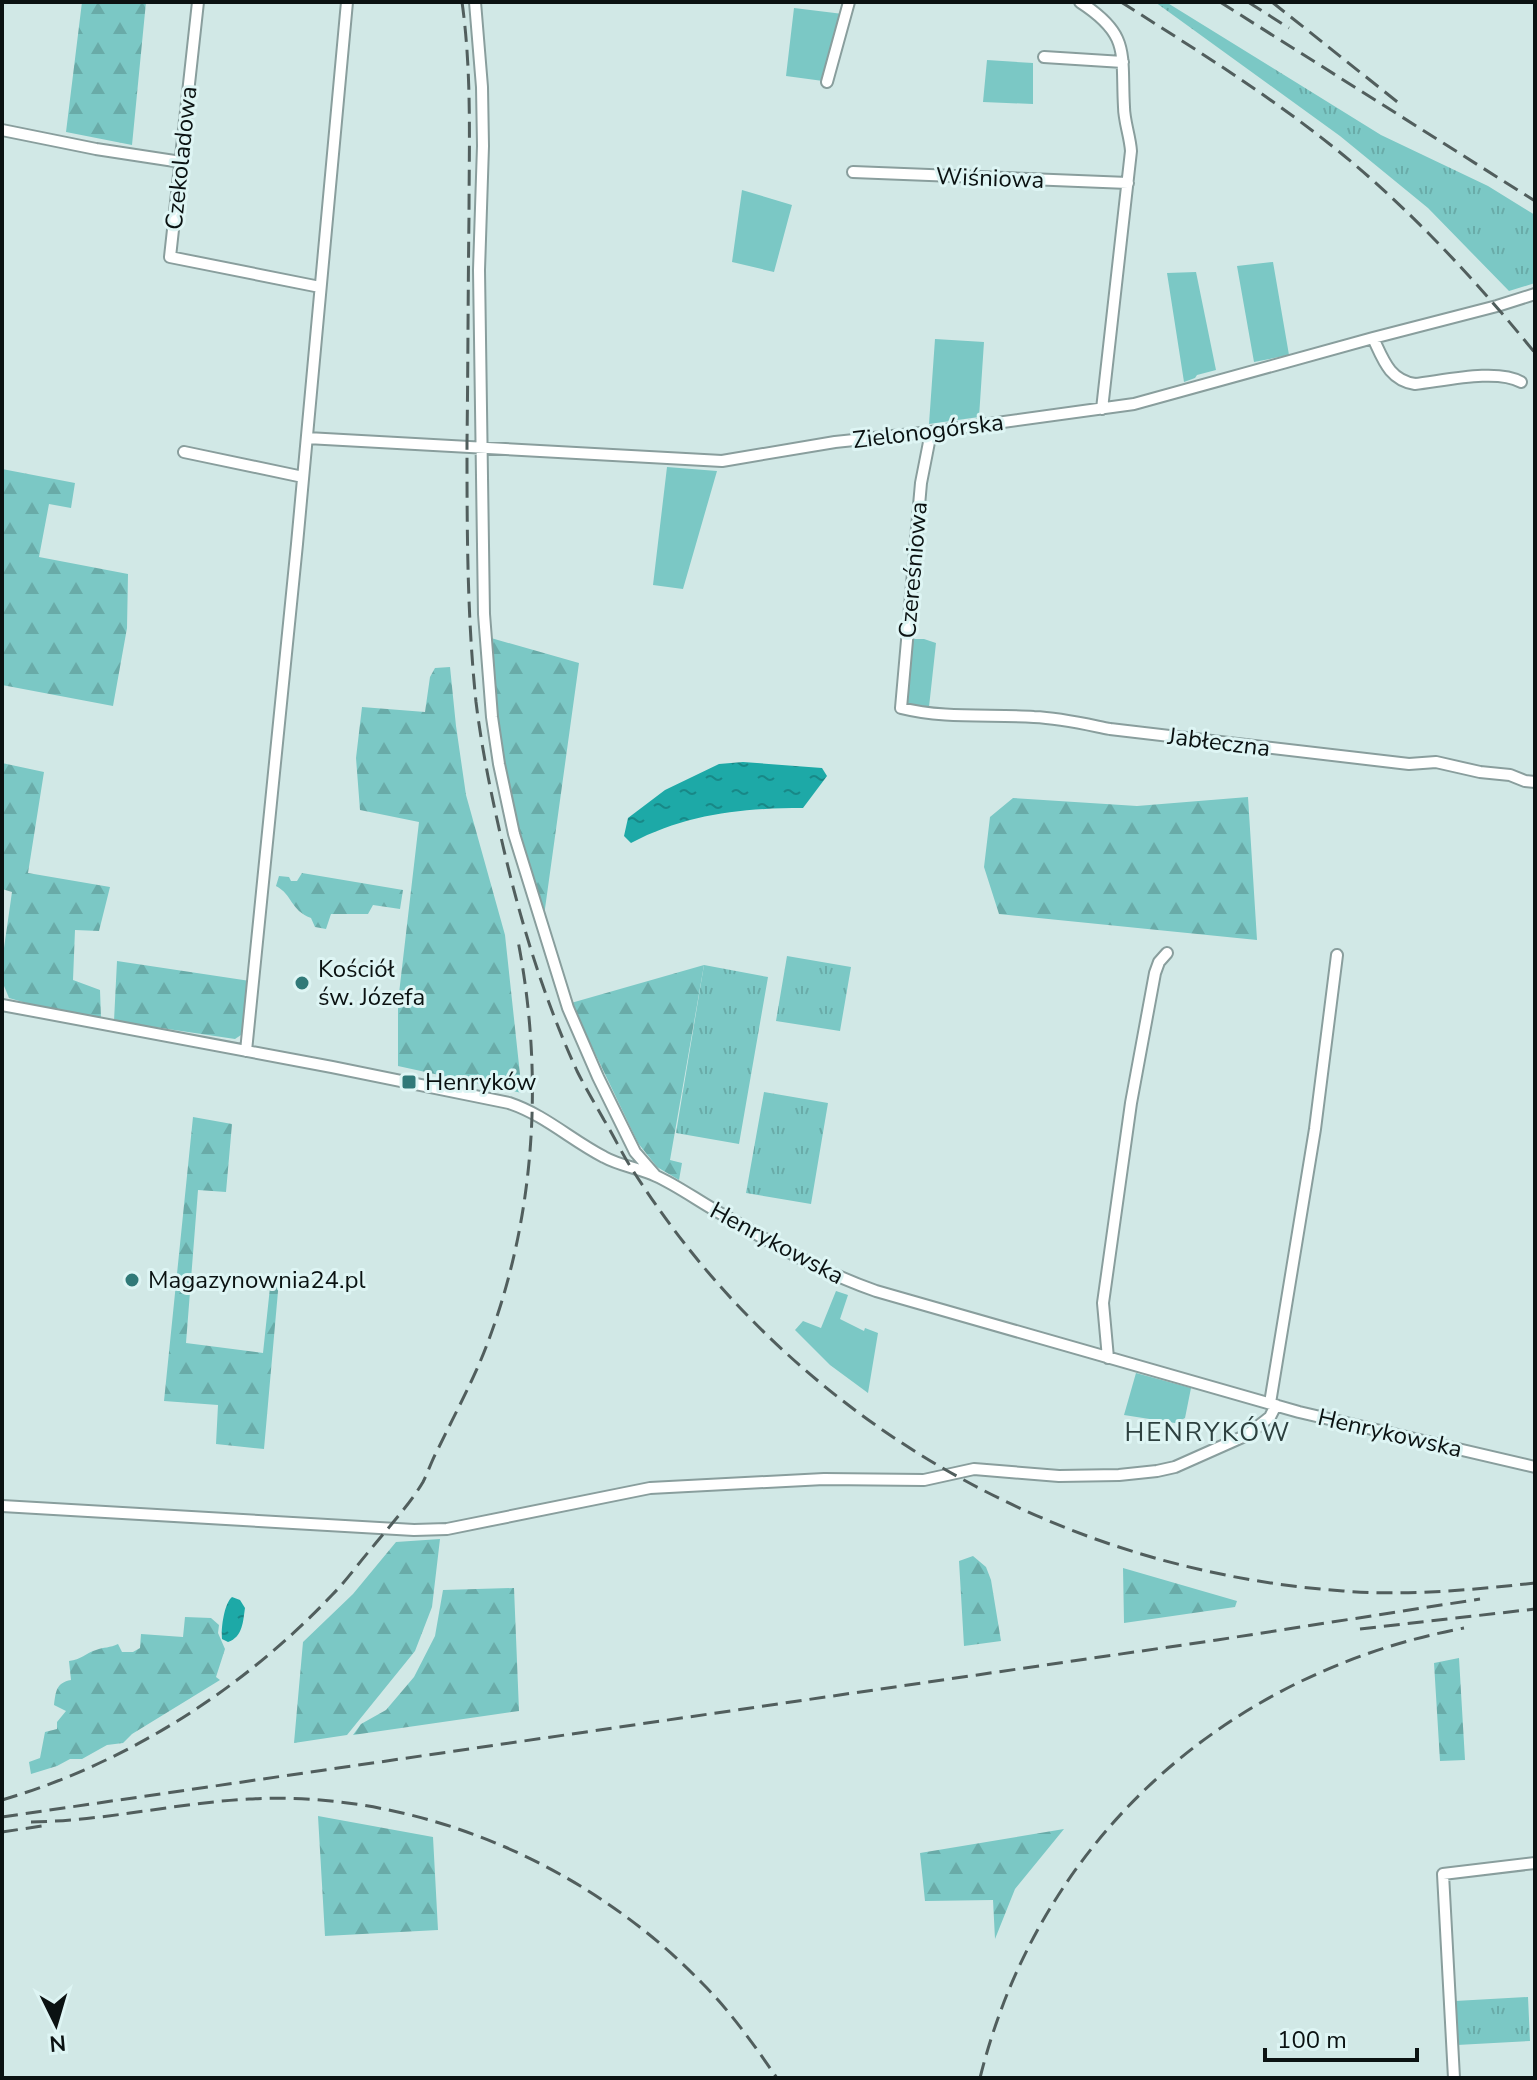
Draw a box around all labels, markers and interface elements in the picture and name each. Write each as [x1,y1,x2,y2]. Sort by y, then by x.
street label: Czekoladowa [158,85,204,231]
street label: Wiśniowa [935,160,1045,196]
street label: Zielonogórska [851,406,1005,456]
street label: Czereśniowa [891,500,935,640]
street label: Jabłeczna [1165,720,1272,764]
place label: Kościół św. Józefa [318,953,425,1013]
marker: Kościół św. Józefa [293,974,311,992]
place label: Henryków [425,1066,536,1098]
marker: Henryków [400,1073,418,1091]
street label: Henrykowska [704,1194,850,1292]
place label: Magazynownia24.pl [148,1264,366,1296]
marker: Magazynownia24.pl [123,1271,141,1289]
street label: Henrykowska [1315,1401,1465,1465]
district label: HENRYKÓW [1125,1415,1291,1450]
north arrow [16,1984,96,2064]
scale bar [1265,2012,1417,2062]
text: 100 m [1277,2024,1347,2056]
text: N [48,2027,67,2059]

